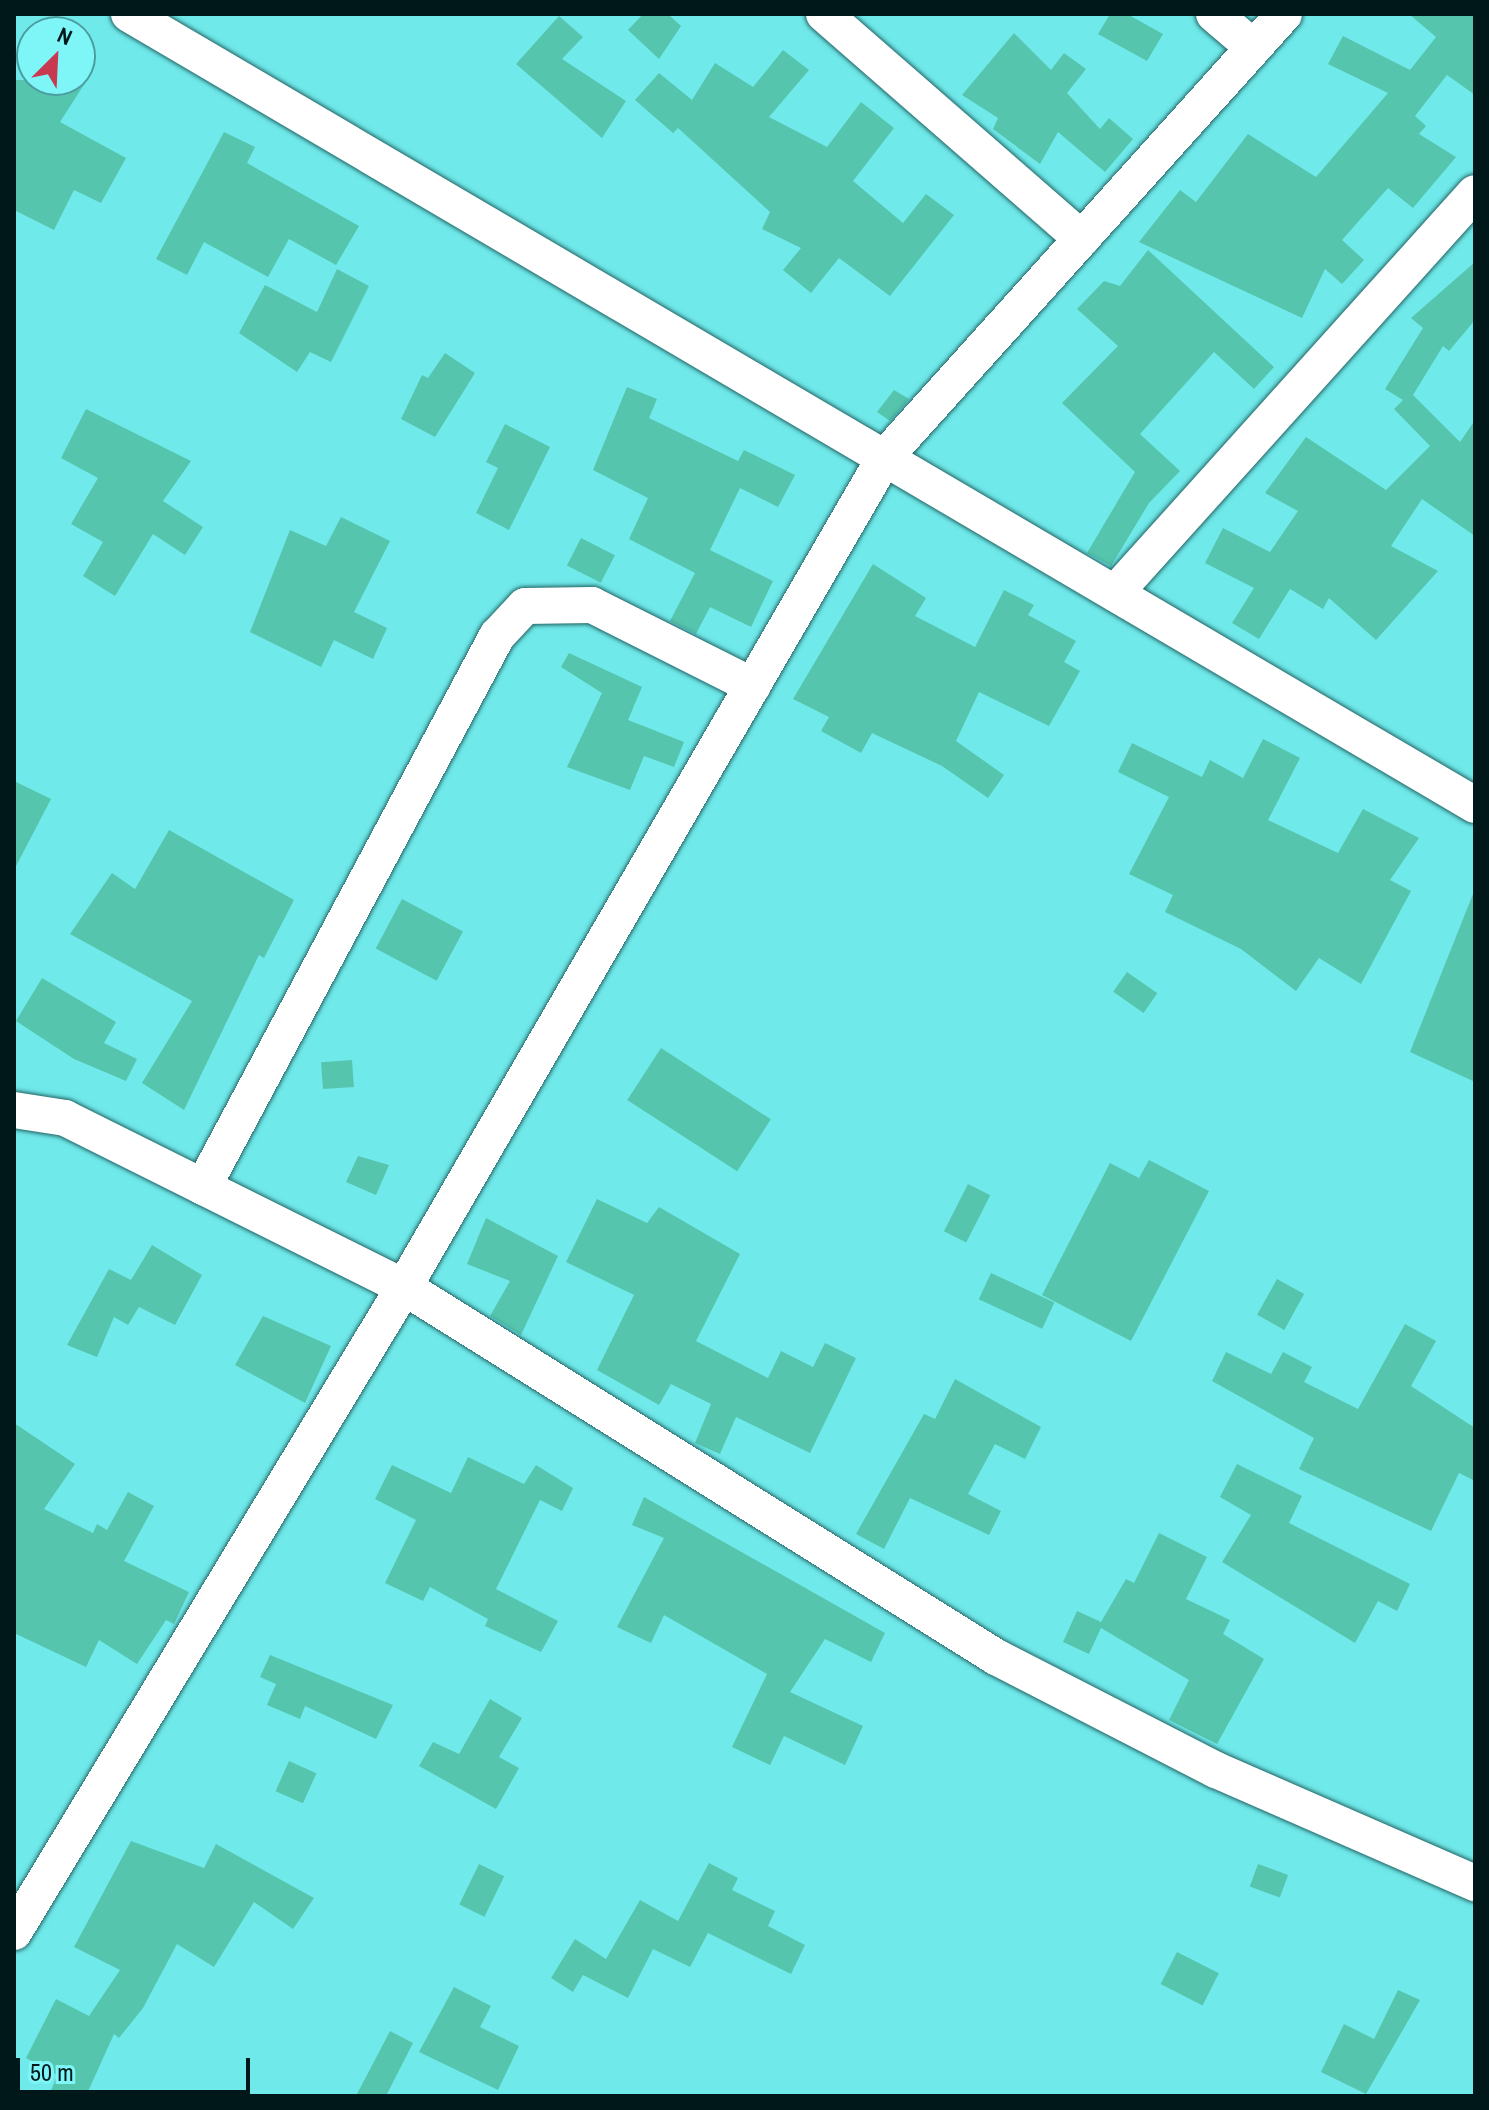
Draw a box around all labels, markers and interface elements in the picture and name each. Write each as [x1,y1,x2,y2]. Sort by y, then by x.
north arrow [16,16,96,96]
text: N [53,20,77,52]
scale bar [20,2042,254,2092]
text: 50 m [30,2056,74,2088]

